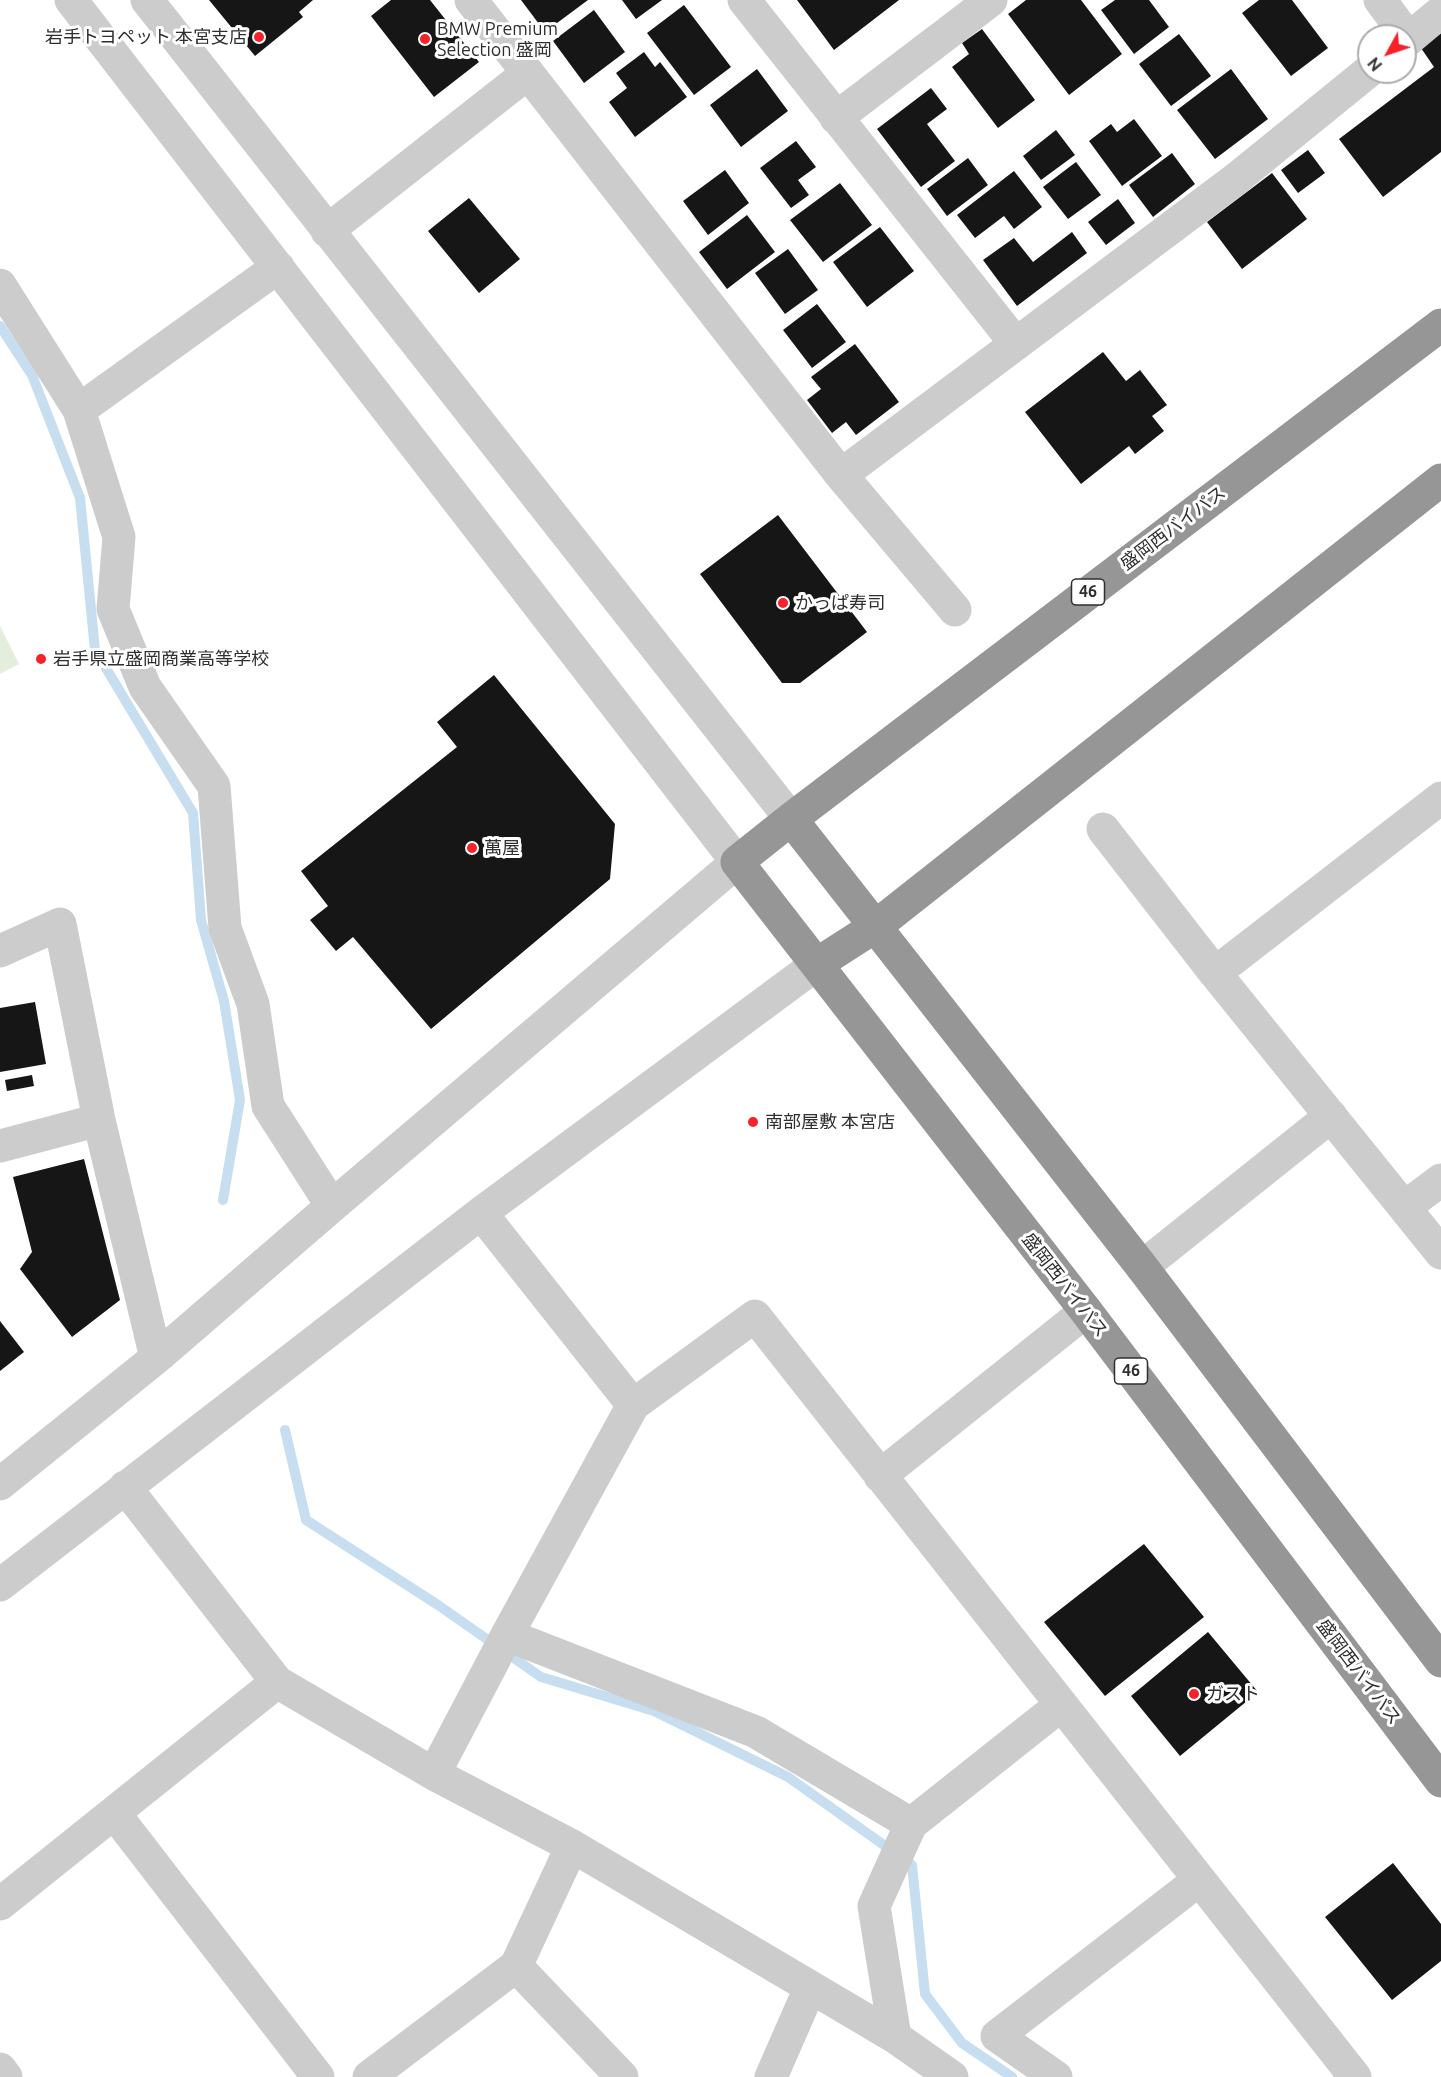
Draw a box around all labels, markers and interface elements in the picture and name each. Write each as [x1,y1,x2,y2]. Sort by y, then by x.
place label: BMW Premium Selection 盛岡 [437,18,558,60]
north arrow [1357,24,1417,84]
place label: 岩手トヨペット 本宮支店 [45,26,247,48]
marker: 岩手トヨペット 本宮支店 [252,30,266,44]
marker: BMW Premium Selection 盛岡 [418,32,432,46]
text: N [1364,54,1385,75]
street label: 盛岡西バイパス [1116,481,1230,575]
road number: 46 [1072,579,1104,605]
place label: かっぱ寿司 [795,592,885,614]
marker: かっぱ寿司 [776,596,790,610]
place label: 岩手県立盛岡商業高等学校 [53,648,269,670]
marker: 岩手県立盛岡商業高等学校 [34,652,48,666]
place label: 萬屋 [484,837,520,859]
marker: 萬屋 [465,841,479,855]
place label: 南部屋敷 本宮店 [765,1111,895,1133]
marker: 南部屋敷 本宮店 [746,1115,760,1129]
street label: 盛岡西バイパス [1018,1229,1112,1341]
road number: 46 [1114,1358,1148,1384]
street label: 盛岡西バイパス [1312,1615,1406,1729]
place label: ガスト [1206,1683,1260,1705]
marker: ガスト [1187,1687,1201,1701]

